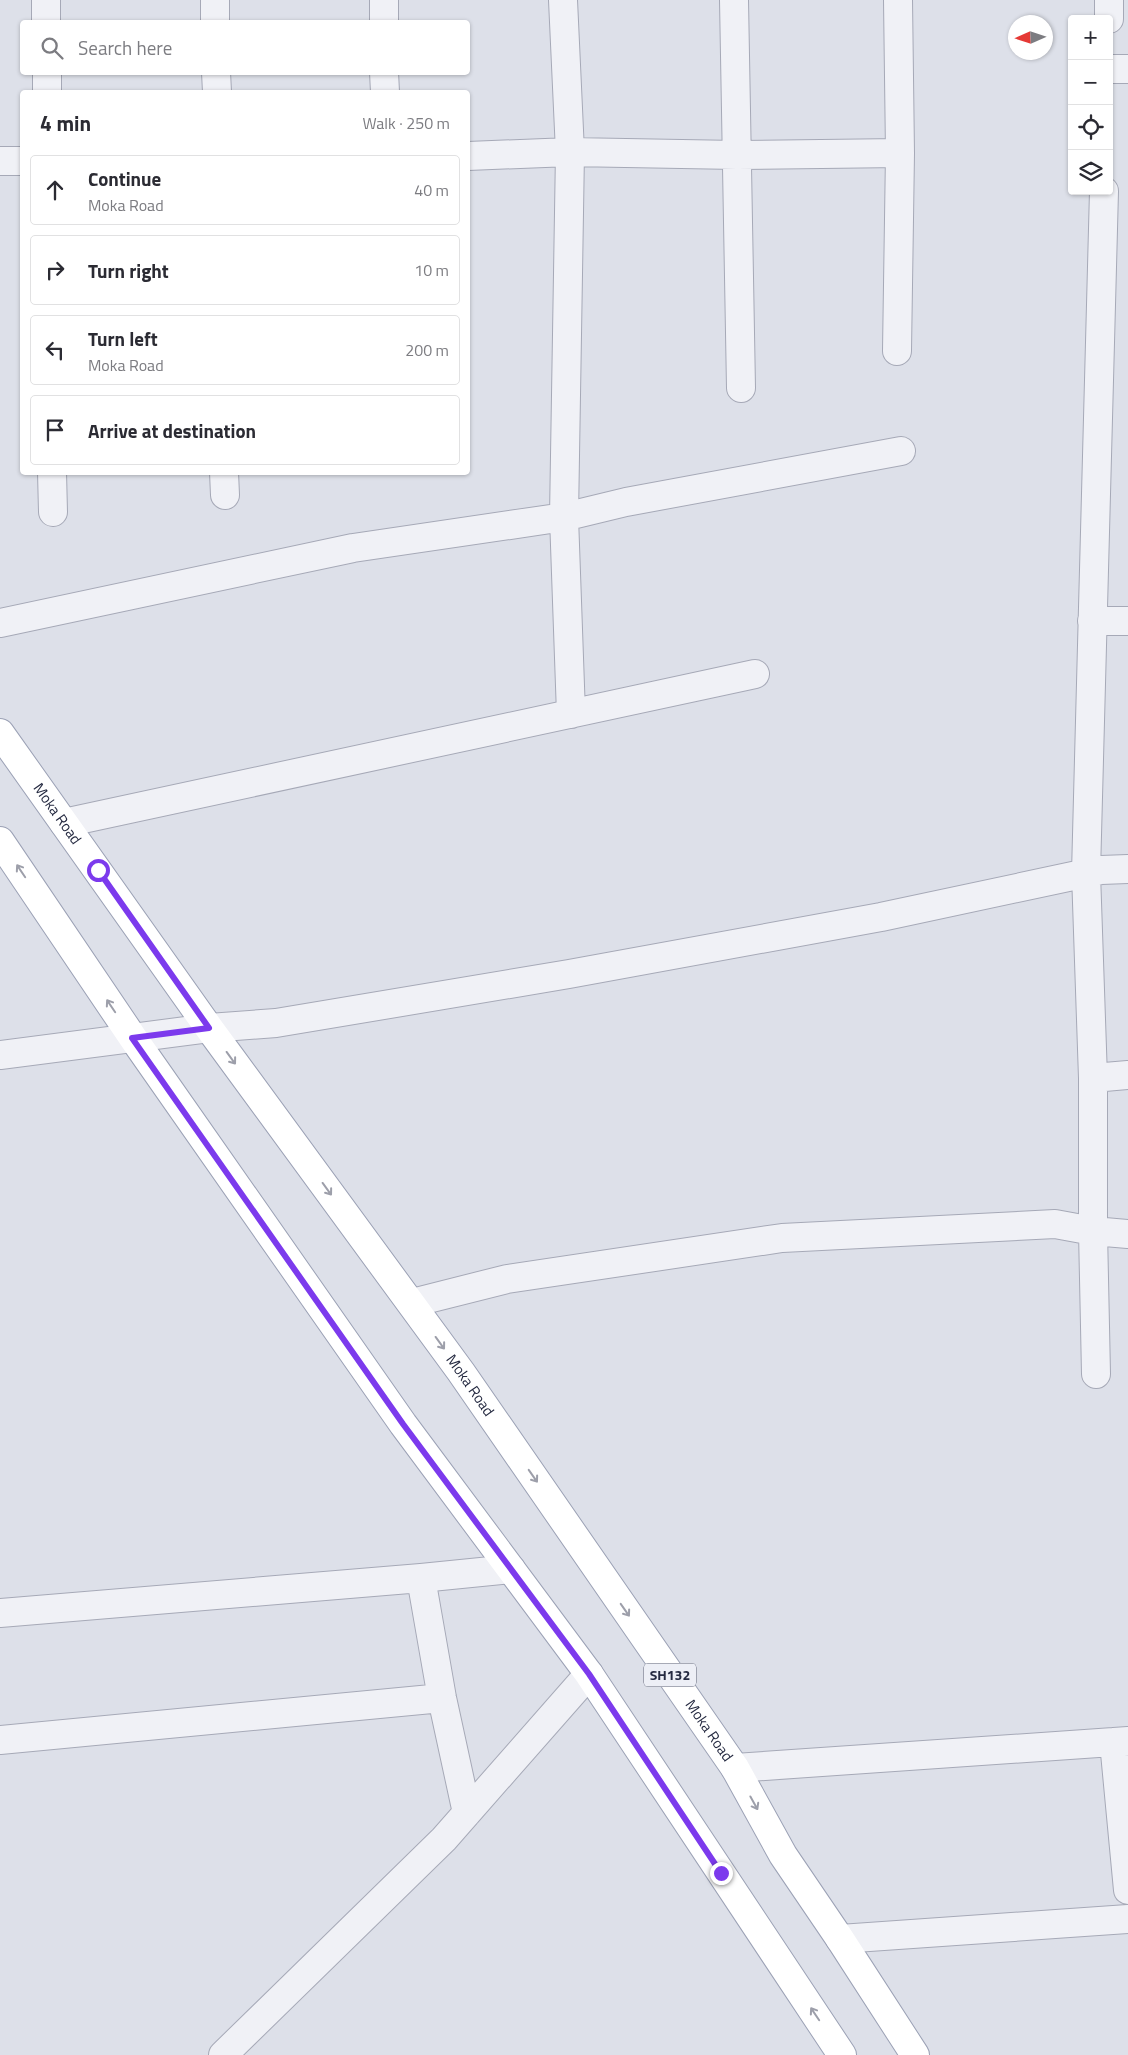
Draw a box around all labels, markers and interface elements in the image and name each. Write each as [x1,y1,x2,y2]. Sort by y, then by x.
north arrow [1008,15,1053,60]
map controls [1068,15,1113,195]
button: + [1068,15,1113,60]
search box [20,20,470,75]
text: Search here [78,33,172,62]
icon: search [38,34,66,62]
button: − [1068,60,1113,105]
button: locate [1068,105,1113,150]
text: 4 min [40,107,91,139]
text: Walk · 250 m [362,111,450,135]
button: layers [1068,150,1113,195]
text: Continue [88,164,161,193]
icon: ahead [41,176,69,204]
text: 40 m [414,178,449,202]
text: Moka Road [88,193,164,217]
icon: right [41,256,69,284]
text: Turn right [88,256,169,285]
text: 10 m [414,258,449,282]
text: Turn left [88,324,158,353]
icon: left [41,336,69,364]
text: 200 m [405,338,449,362]
text: Moka Road [88,353,164,377]
icon: arrive [41,416,69,444]
text: Arrive at destination [88,416,256,445]
street label: Moka Road [28,778,88,849]
route start [87,859,110,882]
one-way arrow [15,864,26,878]
one-way arrow [106,999,116,1013]
one-way arrow [226,1051,236,1065]
one-way arrow [322,1182,333,1195]
one-way arrow [435,1336,445,1350]
street label: Moka Road [441,1349,500,1421]
one-way arrow [528,1469,538,1483]
one-way arrow [620,1603,630,1617]
road number: SH132 [644,1664,696,1686]
street label: Moka Road [680,1695,739,1766]
one-way arrow [749,1796,759,1811]
route end [710,1862,733,1885]
one-way arrow [810,2008,820,2022]

